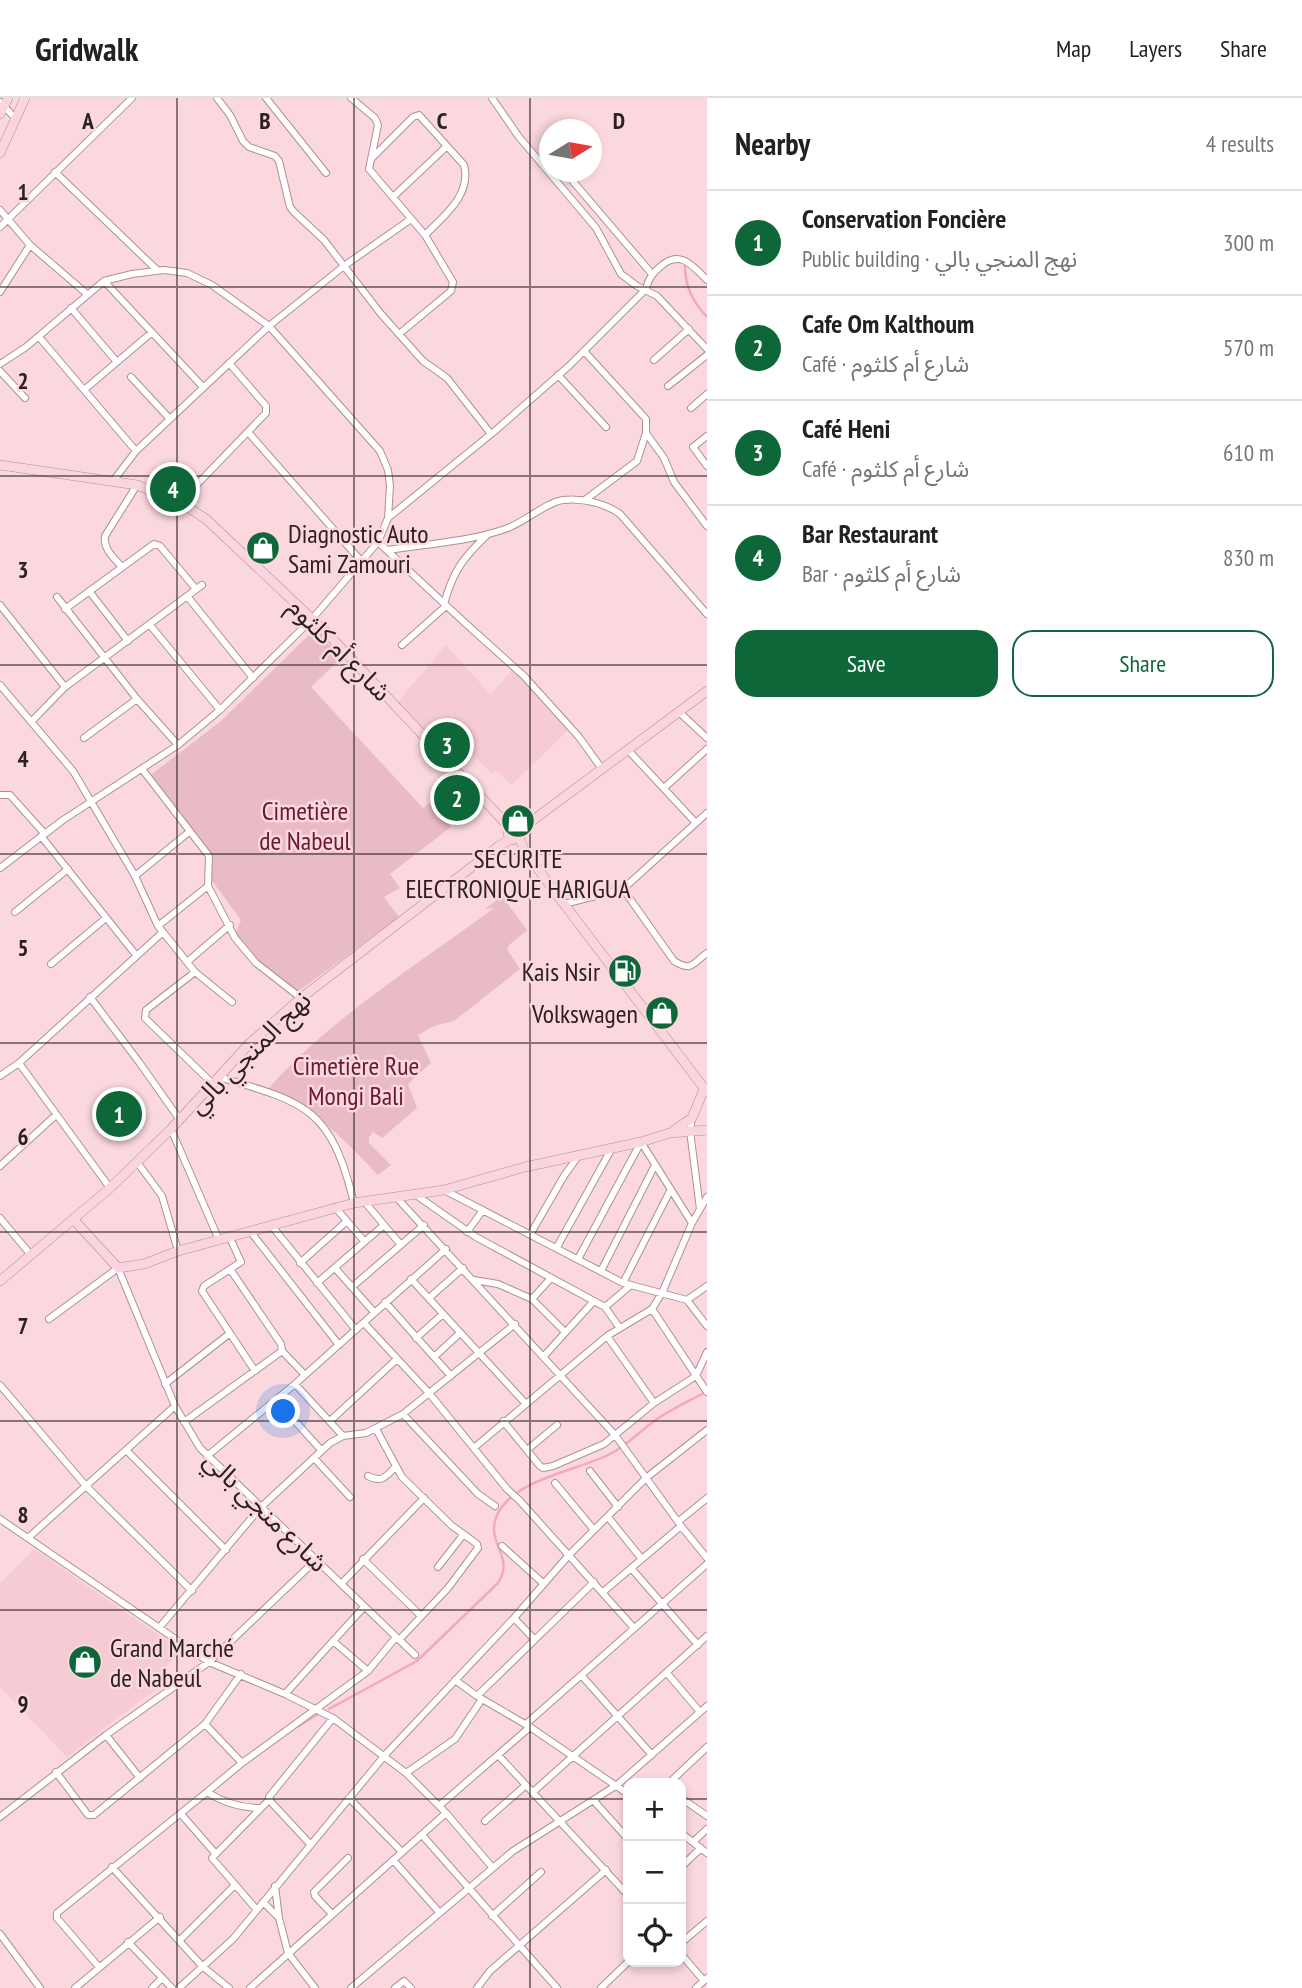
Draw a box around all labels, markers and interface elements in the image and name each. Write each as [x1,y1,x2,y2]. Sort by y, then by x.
text: Gridwalk [35,27,138,70]
text: Map [1056,33,1091,64]
text: Layers [1129,33,1182,64]
text: Share [1220,33,1267,64]
text: A [81,106,94,135]
text: B [259,106,271,135]
text: C [437,106,448,135]
text: D [613,106,625,135]
north arrow [539,119,602,182]
text: Nearby [735,124,810,163]
text: 4 results [1206,129,1274,158]
text: 1 [18,177,29,206]
text: Conservation Foncière [802,202,1006,235]
text: 1 [753,228,764,257]
text: 300 m [1223,228,1274,257]
text: Public building · نهج المنجي بالي [802,244,1077,273]
text: Cafe Om Kalthoum [802,307,974,340]
text: 2 [753,333,764,362]
text: 570 m [1223,333,1274,362]
text: Café · شارع أم كلثوم [802,349,969,378]
text: 2 [18,366,29,395]
text: Café Heni [802,412,890,445]
text: 3 [753,438,764,467]
text: 610 m [1223,438,1274,467]
text: Café · شارع أم كلثوم [802,454,969,483]
pin: 4 [150,463,196,515]
place label: Diagnostic Auto Sami Zamouri [288,517,428,580]
text: Bar Restaurant [802,517,938,550]
shop icon: Diagnostic Auto Sami Zamouri [244,529,282,567]
text: 4 [753,543,764,572]
text: 830 m [1223,543,1274,572]
text: 3 [18,555,29,584]
text: Bar · شارع أم كلثوم [802,559,961,588]
street label: شارع أم كلثوم [278,590,399,711]
button: Save [735,630,998,697]
button: Share [1012,630,1274,697]
pin: 3 [424,719,470,771]
text: 4 [18,744,29,773]
pin: 2 [434,772,480,824]
park label: Cimetière de Nabeul [259,794,351,857]
shop icon: SECURITE ElECTRONIQUE HARIGUA [499,802,537,840]
place label: SECURITE ElECTRONIQUE HARIGUA [405,842,631,905]
text: 5 [18,933,29,962]
fuel station icon: Kais Nsir [606,952,644,990]
place label: Kais Nsir [522,955,600,988]
street label: نهج المنجي بالي [180,983,320,1123]
shop icon: Volkswagen [643,994,681,1032]
place label: Volkswagen [531,997,638,1030]
park label: Cimetière Rue Mongi Bali [293,1049,419,1112]
pin: 1 [96,1088,142,1140]
text: 6 [18,1122,29,1151]
text: 7 [18,1311,29,1340]
your location [266,1394,300,1428]
street label: شارع منجي بالي [194,1443,335,1581]
text: 8 [18,1500,29,1529]
place label: Grand Marché de Nabeul [110,1631,234,1694]
shop icon: Grand Marché de Nabeul [66,1643,104,1681]
text: 9 [18,1689,29,1718]
map controls [623,1778,686,1967]
button: + [623,1778,686,1841]
button: − [623,1841,686,1904]
button: locate [623,1904,686,1967]

